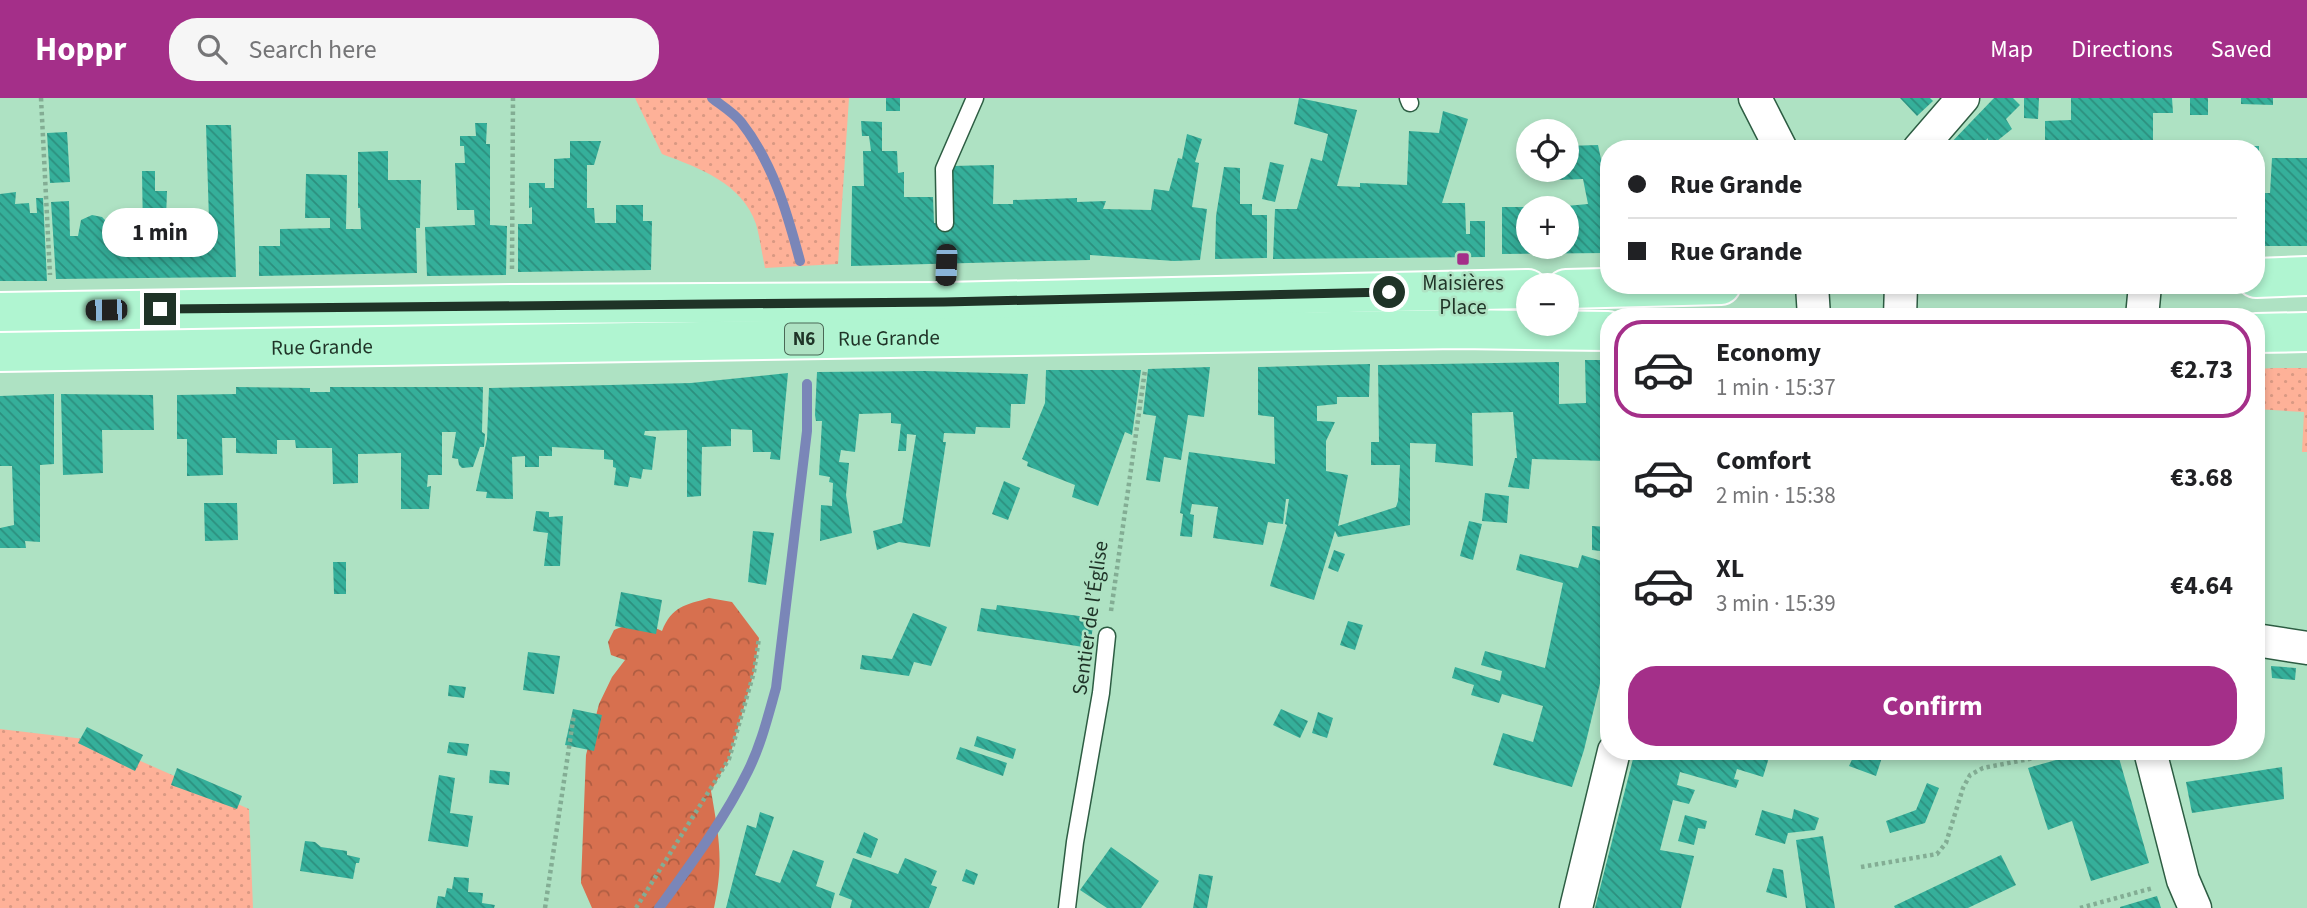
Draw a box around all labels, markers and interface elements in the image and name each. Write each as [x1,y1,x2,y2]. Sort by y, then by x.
search box [169,18,659,81]
text: Hoppr [35,26,127,73]
icon: search [193,30,231,68]
text: Search here [249,31,377,68]
text: Map [1990,32,2033,67]
text: Directions [2071,32,2173,67]
text: Saved [2211,32,2272,67]
map controls [1516,119,1579,336]
button: locate [1516,119,1579,182]
text: Rue Grande [1670,166,1803,203]
button: + [1516,196,1579,259]
callout: 1 min [102,208,218,256]
text: 1 min [132,216,188,249]
text: Rue Grande [1670,233,1803,270]
car [935,244,958,286]
marker: Maisières Place [1455,251,1471,267]
place label: Maisières Place [1422,268,1504,322]
button: − [1516,273,1579,336]
route start [1373,276,1405,308]
route end [144,293,176,325]
car [85,299,128,321]
street label: Rue Grande [838,322,940,354]
road number: N6 [785,324,823,354]
street label: Rue Grande [271,331,373,363]
text: Economy [1716,334,1821,371]
icon: car [1632,338,1695,401]
text: €2.73 [2170,351,2233,388]
text: 1 min · 15:37 [1716,371,1836,404]
text: Comfort [1716,442,1811,479]
icon: car [1632,446,1695,509]
text: €3.68 [2170,459,2233,496]
text: 2 min · 15:38 [1716,479,1836,512]
street label: Sentier de l’Église [1064,539,1116,697]
text: XL [1716,550,1744,587]
icon: car [1632,554,1695,617]
text: €4.64 [2170,567,2233,604]
text: 3 min · 15:39 [1716,587,1836,620]
button: Confirm [1628,666,2237,746]

